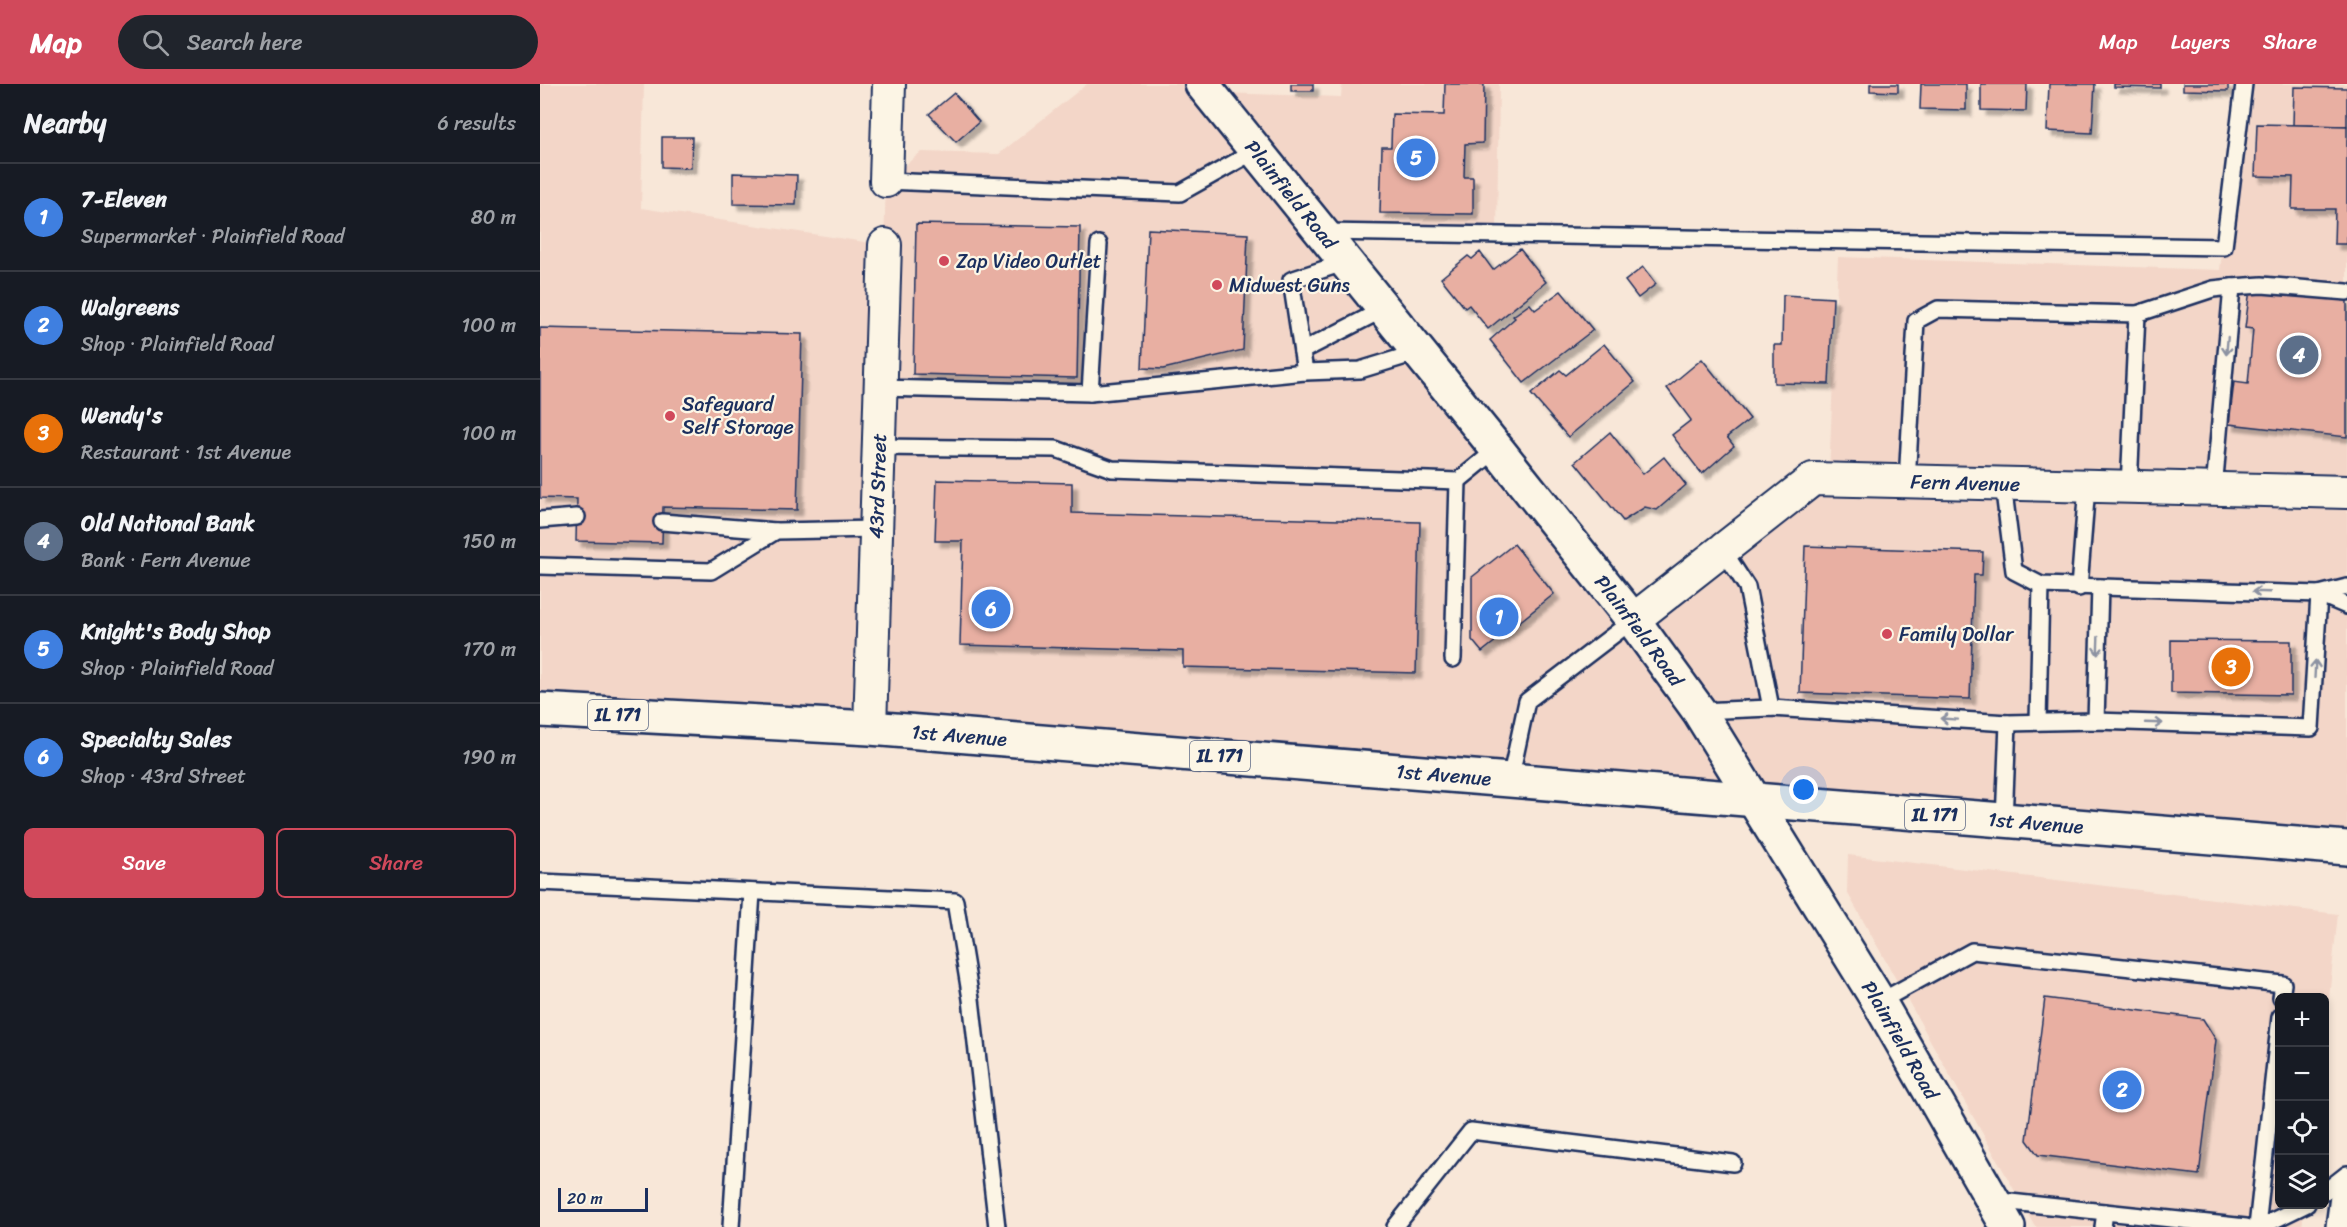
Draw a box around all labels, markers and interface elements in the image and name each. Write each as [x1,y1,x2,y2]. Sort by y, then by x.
search box [118,15,538,69]
text: Map [30,18,82,67]
text: Search here [187,23,303,62]
text: Map [2099,23,2138,61]
text: Layers [2171,23,2230,61]
text: Share [2263,23,2317,61]
icon: search [139,26,172,59]
text: Nearby [24,100,106,146]
text: 6 results [437,106,516,141]
street label: Plainfield Road [1235,132,1347,259]
pin: 5 [1396,136,1436,181]
text: 7-Eleven [81,180,167,219]
text: 1 [39,200,48,235]
text: 80 m [471,200,516,235]
text: Supermarket · Plainfield Road [81,219,345,254]
place label: Zap Video Outlet [956,244,1102,279]
marker: Zap Video Outlet [937,254,951,268]
place label: Midwest Guns [1229,268,1351,303]
marker: Midwest Guns [1210,278,1224,292]
text: Walgreens [81,288,179,327]
text: 2 [38,308,49,343]
text: 100 m [462,308,516,343]
text: Shop · Plainfield Road [81,327,273,362]
pin: 4 [2280,332,2318,378]
one-way arrow [2221,335,2232,355]
place label: Safeguard Self Storage [682,387,794,445]
text: Wendy's [81,396,162,435]
marker: Safeguard Self Storage [663,409,677,423]
text: 3 [38,416,49,451]
text: 100 m [462,416,516,451]
street label: 43rd Street [859,433,897,539]
text: Restaurant · 1st Avenue [81,435,291,470]
street label: Fern Avenue [1910,464,2021,502]
text: Old National Bank [81,504,254,543]
text: 4 [37,524,50,559]
text: 150 m [462,524,516,559]
text: Bank · Fern Avenue [81,543,251,578]
street label: Plainfield Road [1585,567,1694,695]
pin: 6 [972,586,1010,632]
one-way arrow [2251,587,2271,598]
pin: 1 [1480,594,1518,640]
text: Knight's Body Shop [81,612,271,651]
place label: Family Dollar [1899,617,2014,652]
marker: Family Dollar [1880,627,1894,641]
text: 5 [37,632,50,667]
text: 170 m [463,632,516,667]
one-way arrow [2092,635,2104,655]
pin: 3 [2212,644,2250,690]
text: Shop · Plainfield Road [81,651,273,686]
one-way arrow [2309,660,2320,680]
road number: IL 171 [588,700,648,730]
one-way arrow [1940,713,1960,724]
street label: 1st Avenue [910,714,1009,757]
one-way arrow [2143,717,2163,728]
text: Specialty Sales [81,720,231,759]
text: 6 [38,740,49,775]
text: 190 m [462,740,516,775]
road number: IL 171 [1190,741,1250,771]
street label: 1st Avenue [1395,754,1493,796]
text: Shop · 43rd Street [81,759,246,794]
your location [1789,775,1818,804]
road number: IL 171 [1905,800,1965,830]
street label: 1st Avenue [1987,802,2085,845]
button: Save [24,828,264,898]
button: Share [276,828,516,898]
street label: Plainfield Road [1852,974,1949,1108]
map controls [2275,993,2329,1209]
button: + [2275,993,2329,1047]
button: − [2275,1047,2329,1101]
pin: 2 [2102,1068,2142,1112]
button: locate [2275,1101,2329,1155]
button: layers [2275,1155,2329,1209]
text: 20 m [567,1184,603,1213]
scale bar [558,1185,648,1212]

